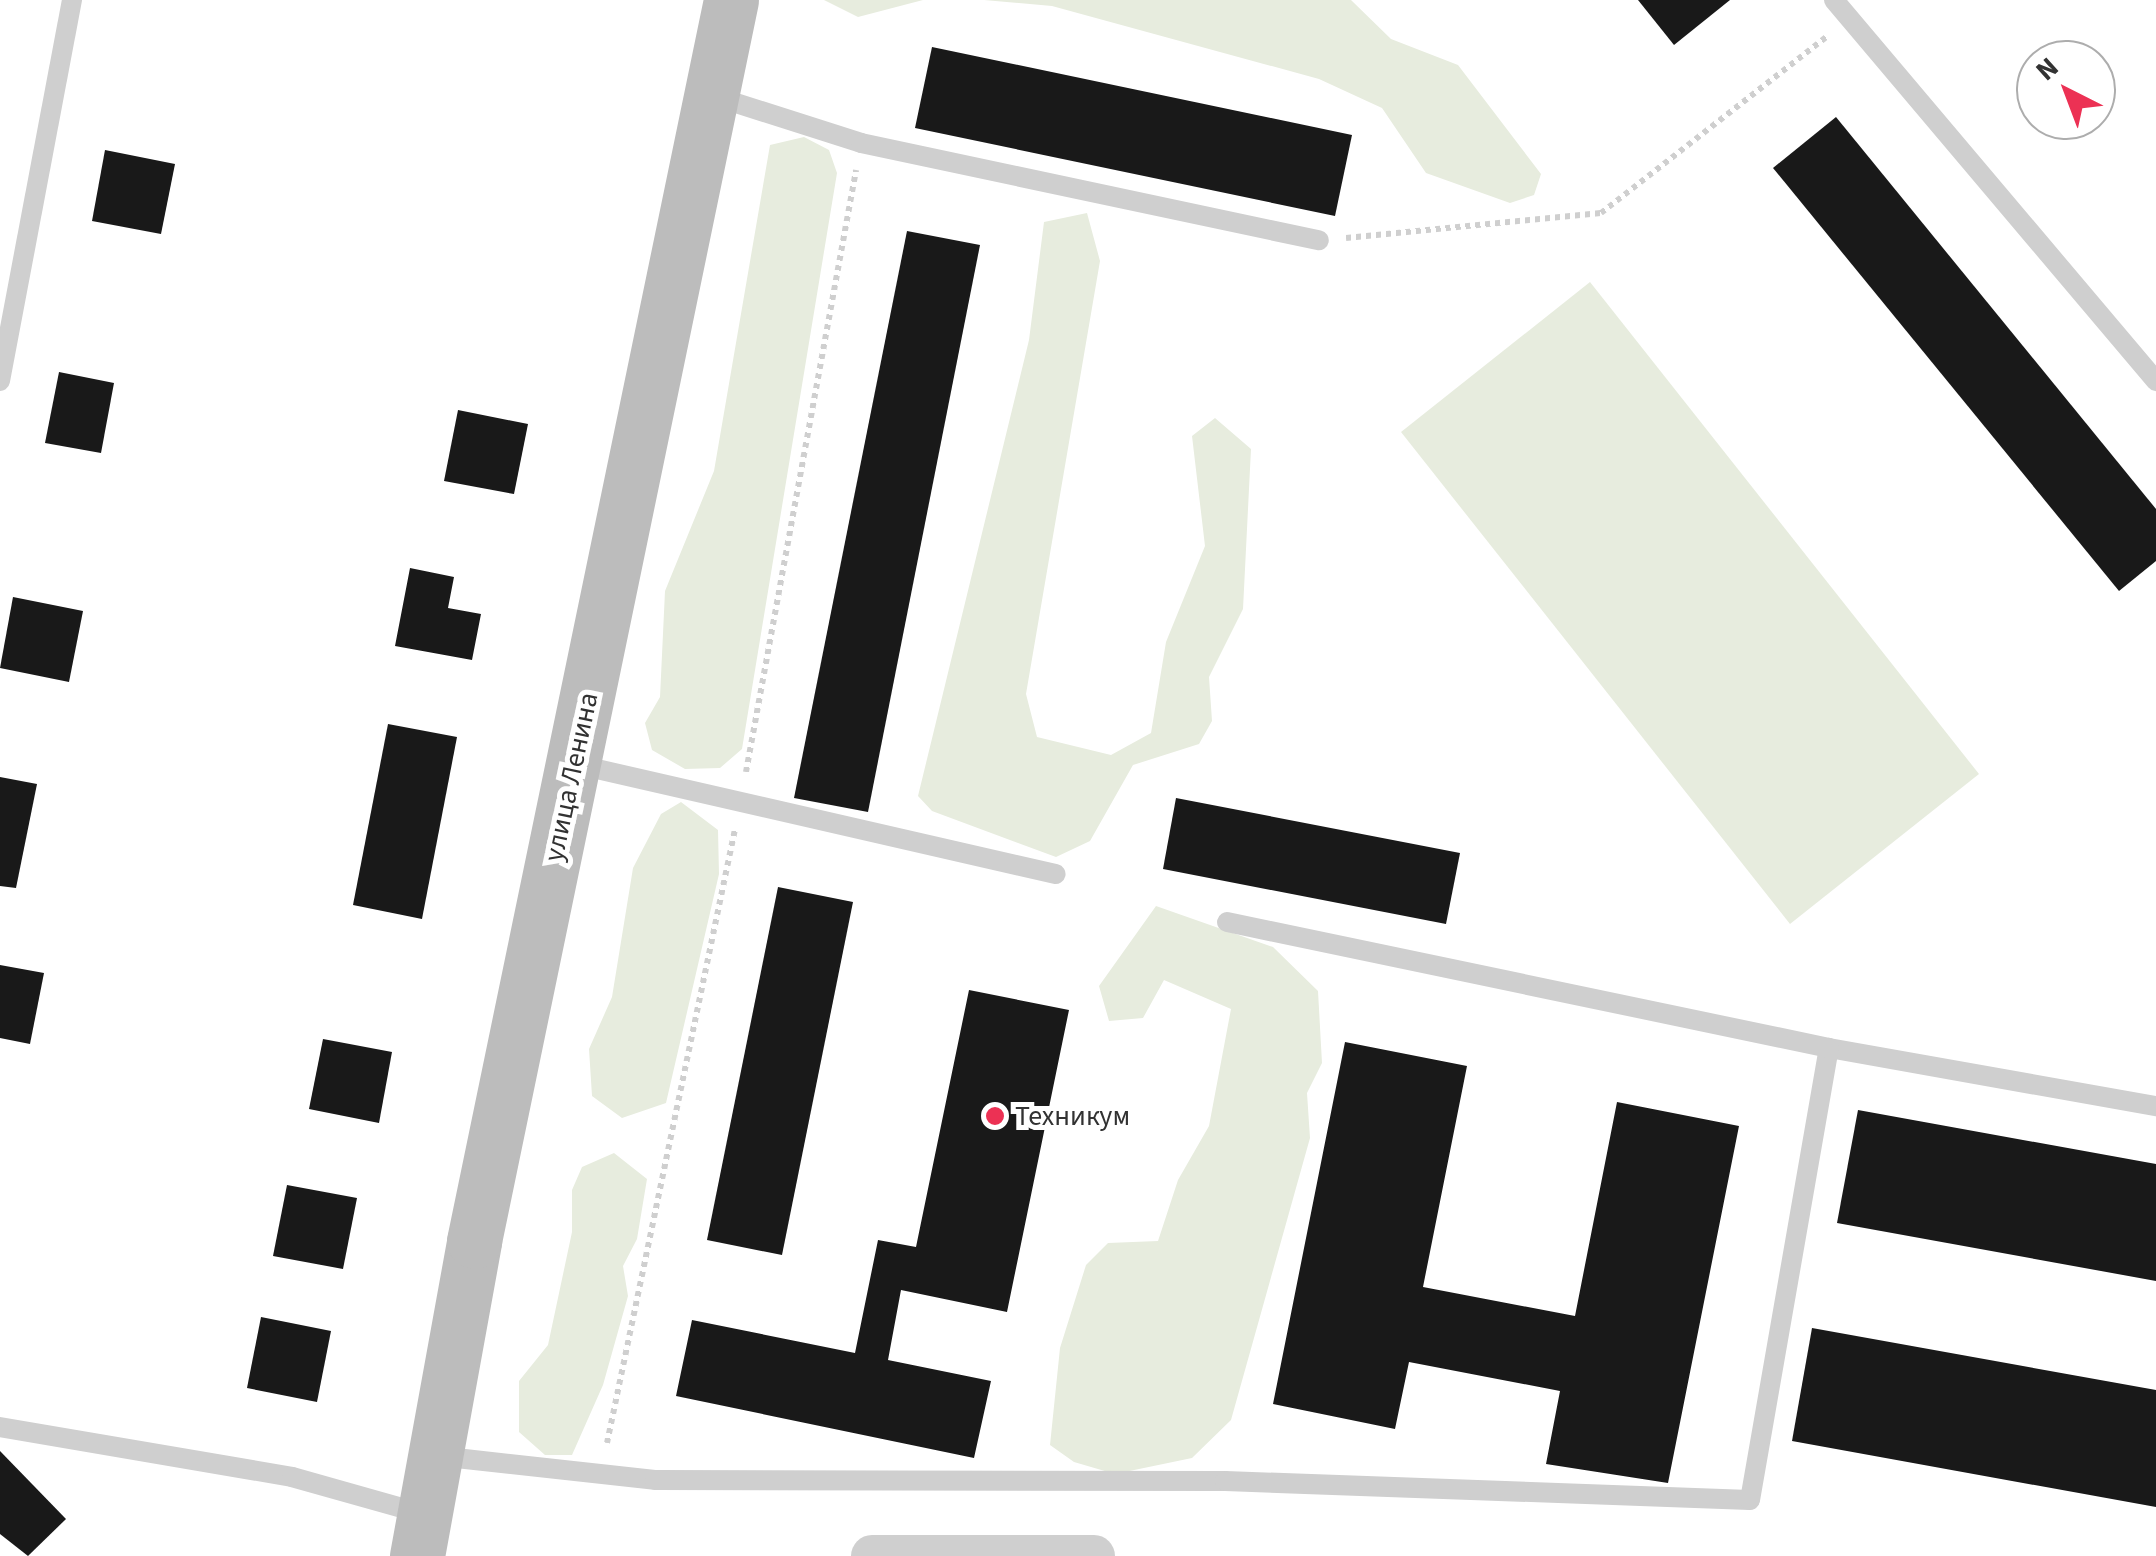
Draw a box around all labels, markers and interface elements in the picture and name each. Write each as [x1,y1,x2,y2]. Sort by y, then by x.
north arrow [2016,40,2116,140]
text: N [2027,48,2068,90]
street label: улица Ленина [537,689,605,865]
place label: Техникум [1015,1099,1130,1133]
marker: Техникум [984,1105,1006,1127]

